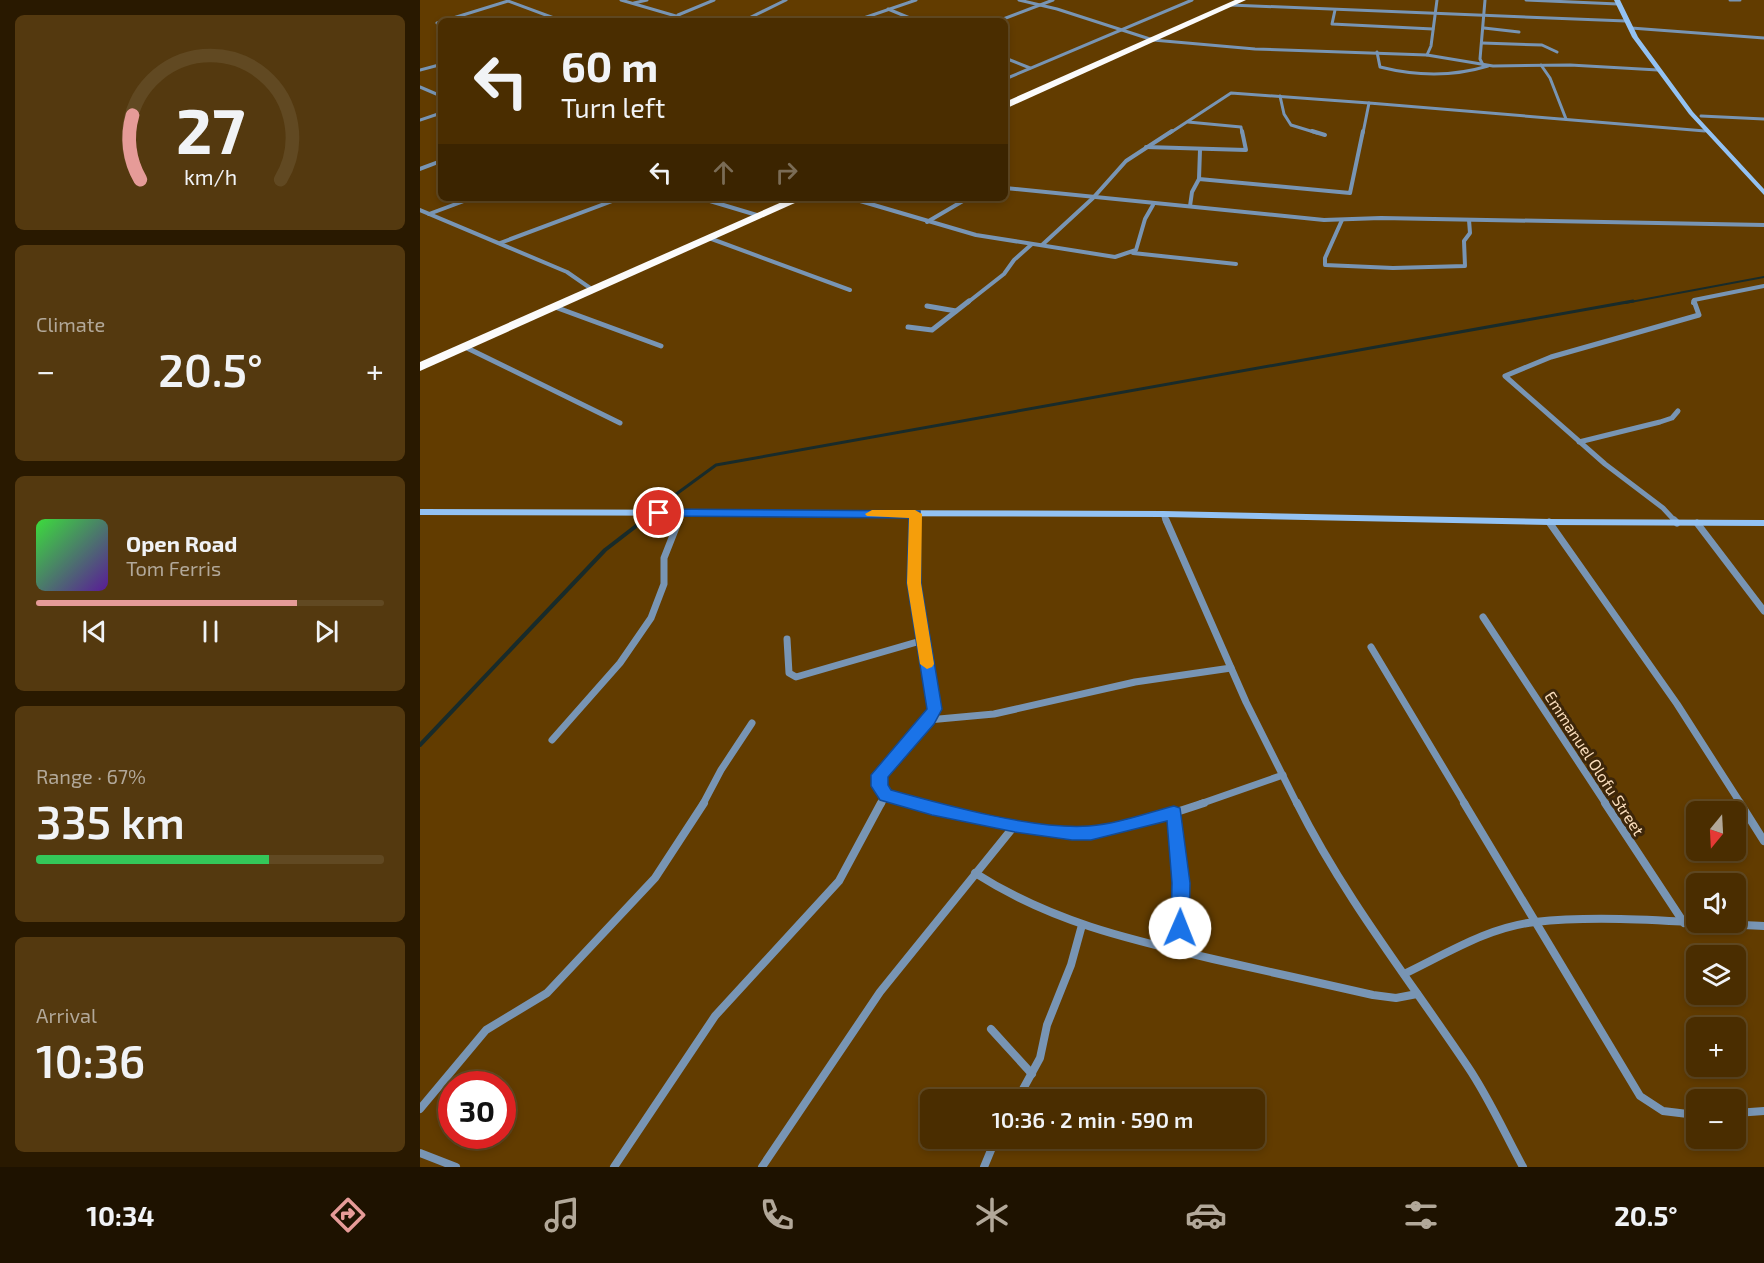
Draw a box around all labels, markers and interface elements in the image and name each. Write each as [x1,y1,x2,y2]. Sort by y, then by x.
text: 60 m [561,40,658,90]
icon: left [462,42,540,120]
text: Turn left [561,91,665,123]
text: 27 [175,92,245,167]
icon: left [644,156,677,189]
icon: ahead [707,156,740,189]
icon: right [770,156,803,189]
text: km/h [183,164,237,189]
text: Climate [36,312,105,336]
text: 20.5° [158,342,263,396]
text: − [36,350,55,390]
text: + [366,350,384,390]
pin [633,487,684,538]
icon: arrive [642,496,675,529]
text: Open Road [126,530,238,556]
text: Tom Ferris [126,556,221,580]
icon: previous [78,615,111,648]
icon: pause [194,615,227,648]
icon: next [310,615,343,648]
street label: Emmanuel Olofu Street [1541,687,1649,839]
text: Range · 67% [36,764,146,788]
text: 335 km [36,794,185,848]
north arrow [1686,801,1746,861]
map controls [1686,801,1746,1149]
button: sound [1686,873,1746,933]
position arrow [1148,896,1212,960]
button: layers [1686,945,1746,1005]
text: Arrival [36,1003,97,1027]
button: + [1686,1017,1746,1077]
text: 10:36 [36,1033,145,1087]
speed limit sign: 30 [438,1071,516,1149]
button: − [1686,1089,1746,1149]
text: 10:36 · 2 min · 590 m [992,1106,1193,1132]
icon: directions [327,1194,369,1236]
icon: music [541,1194,583,1236]
icon: phone [756,1194,798,1236]
icon: climate [971,1194,1013,1236]
icon: car [1185,1194,1227,1236]
icon: filters [1400,1194,1442,1236]
text: 10:34 [86,1199,154,1231]
text: 20.5° [1614,1199,1678,1231]

